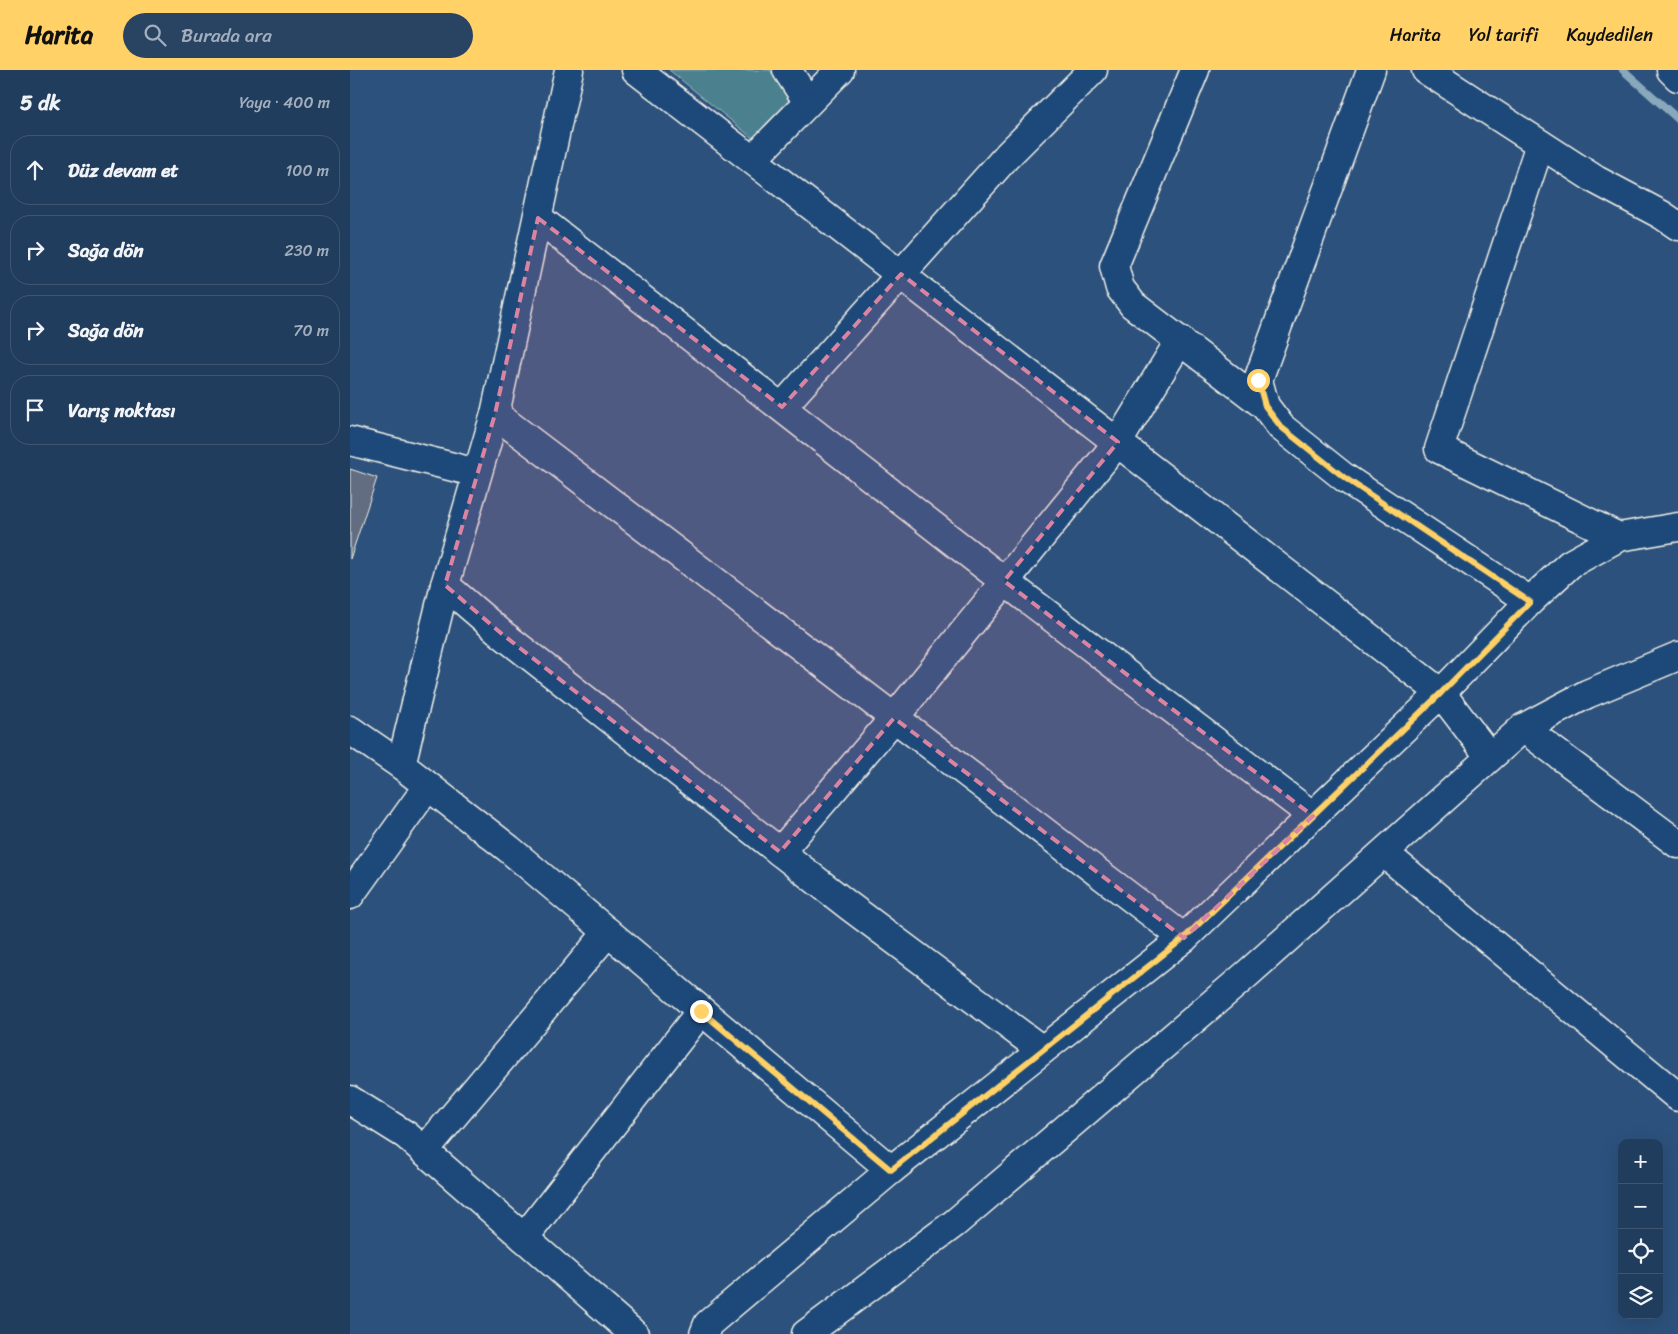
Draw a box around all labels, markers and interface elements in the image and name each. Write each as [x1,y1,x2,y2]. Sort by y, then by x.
search box [123,13,473,58]
text: Harita [25,14,93,56]
text: Burada ara [181,19,272,52]
text: Harita [1390,19,1441,51]
text: Yol tarifi [1469,19,1538,51]
text: Kaydedilen [1566,19,1653,51]
icon: search [141,21,169,49]
text: 5 dk [20,84,61,122]
text: Yaya · 400 m [239,88,330,117]
text: Düz devam et [68,154,179,187]
icon: ahead [21,156,49,184]
text: 100 m [285,156,329,185]
text: Sağa dön [68,234,143,267]
icon: right [21,236,49,264]
text: 230 m [284,236,329,265]
text: Sağa dön [68,314,143,347]
icon: right [21,316,49,344]
text: 70 m [293,316,329,345]
route start [1247,369,1270,392]
text: Varış noktası [68,394,175,427]
icon: arrive [21,396,49,424]
route end [690,1000,713,1023]
map controls [1618,1139,1663,1319]
button: + [1618,1139,1663,1184]
button: − [1618,1184,1663,1229]
button: locate [1618,1229,1663,1274]
button: layers [1618,1274,1663,1319]

